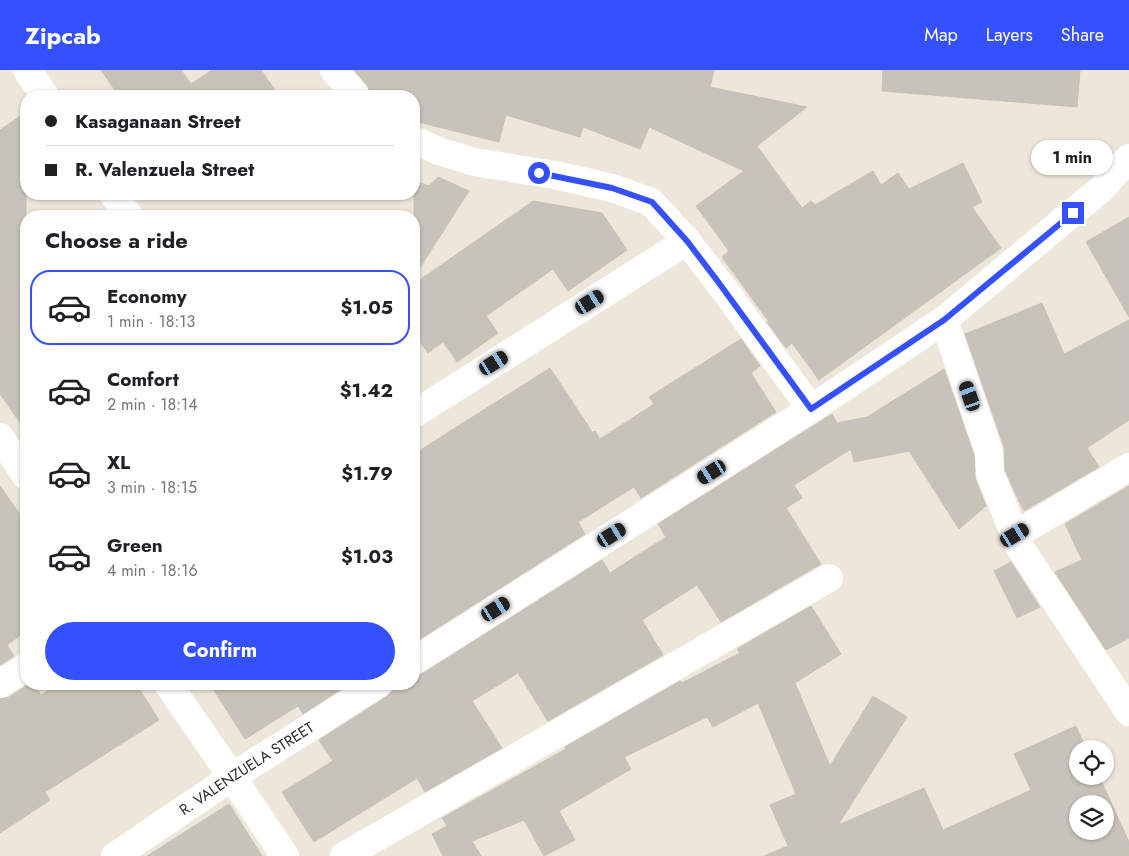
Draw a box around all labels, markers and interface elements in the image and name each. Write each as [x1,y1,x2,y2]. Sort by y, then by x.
text: Zipcab [25,18,101,53]
text: Map [924,22,958,48]
text: Layers [986,22,1033,48]
text: Share [1061,22,1104,48]
text: Kasaganaan Street [75,108,241,135]
callout: 1 min [1032,140,1114,176]
text: 1 min [1052,146,1092,169]
text: R. Valenzuela Street [75,156,254,183]
route start [528,162,550,184]
route end [1062,202,1084,224]
text: Choose a ride [45,224,188,256]
text: Economy [107,283,187,310]
icon: car [47,285,92,330]
car [573,288,606,316]
text: $1.05 [341,294,393,321]
text: 1 min · 18:13 [107,310,195,333]
car [477,349,510,377]
text: Comfort [107,366,179,393]
icon: car [47,368,92,413]
text: $1.42 [340,377,393,404]
car [958,379,981,413]
text: 2 min · 18:14 [107,393,198,416]
text: XL [107,449,130,476]
icon: car [47,451,92,496]
car [695,458,728,486]
text: $1.79 [341,460,393,487]
text: 3 min · 18:15 [107,476,197,499]
car [595,521,628,549]
car [998,521,1031,549]
text: Green [107,532,163,559]
icon: car [47,534,92,579]
text: $1.03 [341,543,393,570]
text: 4 min · 18:16 [107,559,198,582]
car [479,595,512,623]
button: Confirm [45,622,395,680]
street label: R. VALENZUELA STREET [175,716,318,821]
map controls [1069,740,1114,840]
button: locate [1069,740,1114,785]
button: layers [1069,795,1114,840]

